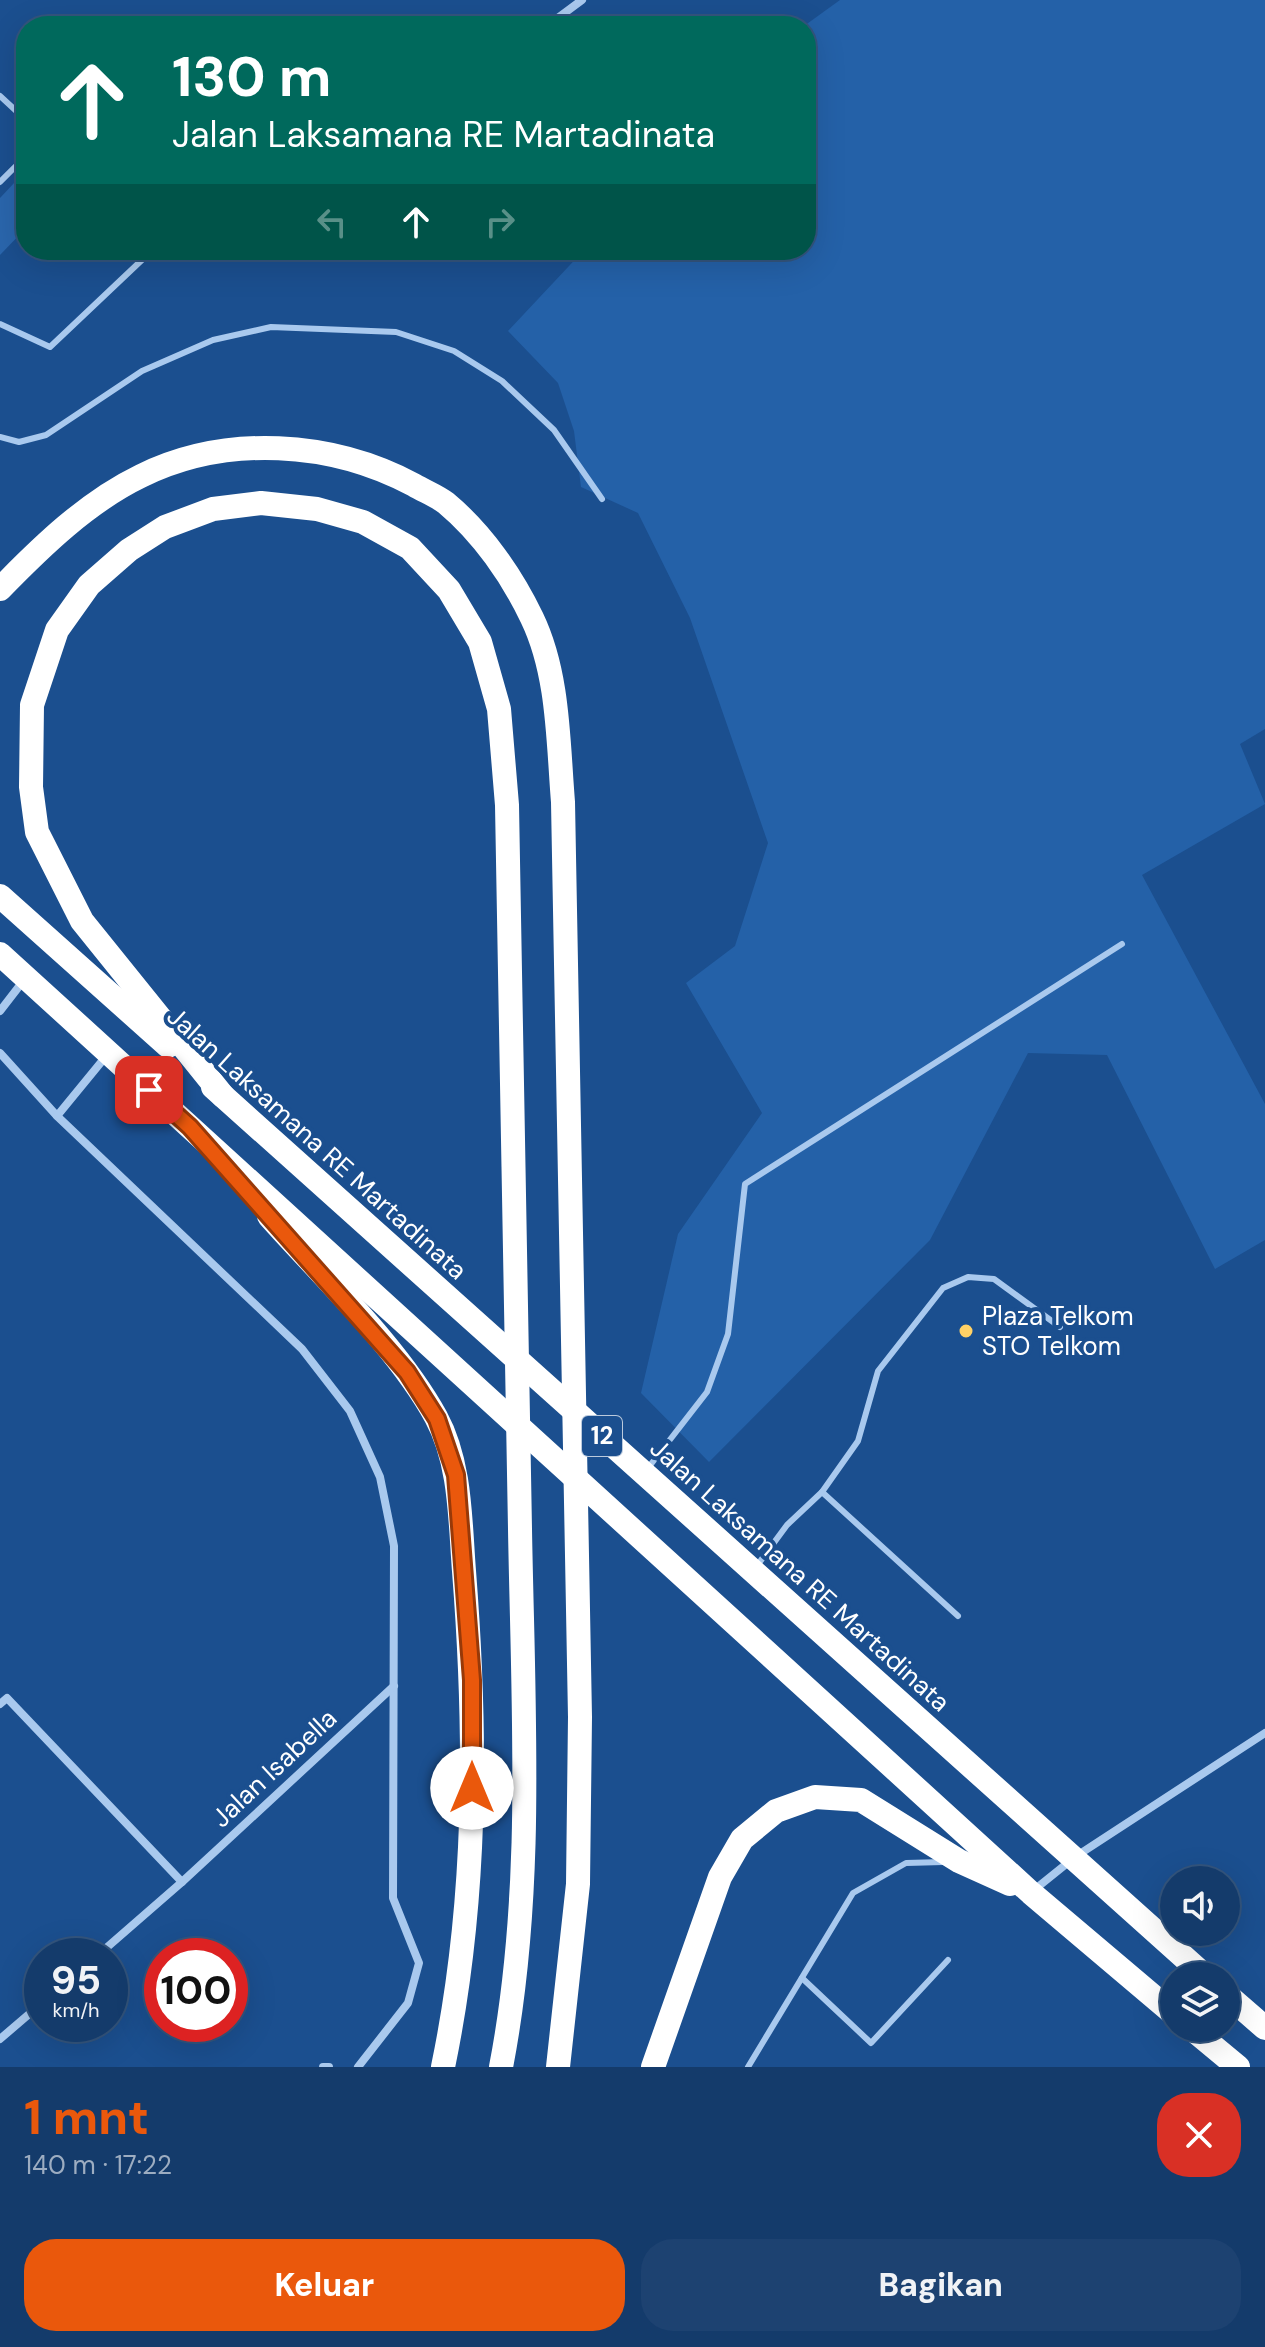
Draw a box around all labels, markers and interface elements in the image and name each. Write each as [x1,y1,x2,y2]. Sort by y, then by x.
text: 130 m [172,40,331,113]
icon: ahead [40,48,144,152]
text: Jalan Laksamana RE Martadinata [172,111,715,158]
icon: left [310,200,354,244]
icon: ahead [394,200,438,244]
icon: right [478,200,522,244]
street label: Jalan Laksamana RE Martadinata [160,999,474,1287]
pin [115,1056,183,1124]
icon: arrive [127,1068,171,1112]
place label: Plaza Telkom STO Telkom [982,1299,1134,1363]
marker: Plaza Telkom STO Telkom [957,1322,975,1340]
road number: 12 [582,1416,622,1456]
street label: Jalan Laksamana RE Martadinata [643,1431,957,1719]
street label: Jalan Isabella [204,1701,344,1835]
position arrow [430,1746,514,1830]
map controls [1160,1866,1240,2042]
button: sound [1160,1866,1240,1946]
speed limit sign: 100 [144,1938,248,2042]
text: 95 [51,1954,101,2006]
button: layers [1160,1962,1240,2042]
text: km/h [52,1997,100,2023]
text: 1 mnt [24,2086,149,2149]
button: close [1157,2093,1241,2177]
text: 140 m · 17:22 [24,2148,172,2182]
button: Keluar [24,2239,625,2331]
button: Bagikan [641,2239,1241,2331]

